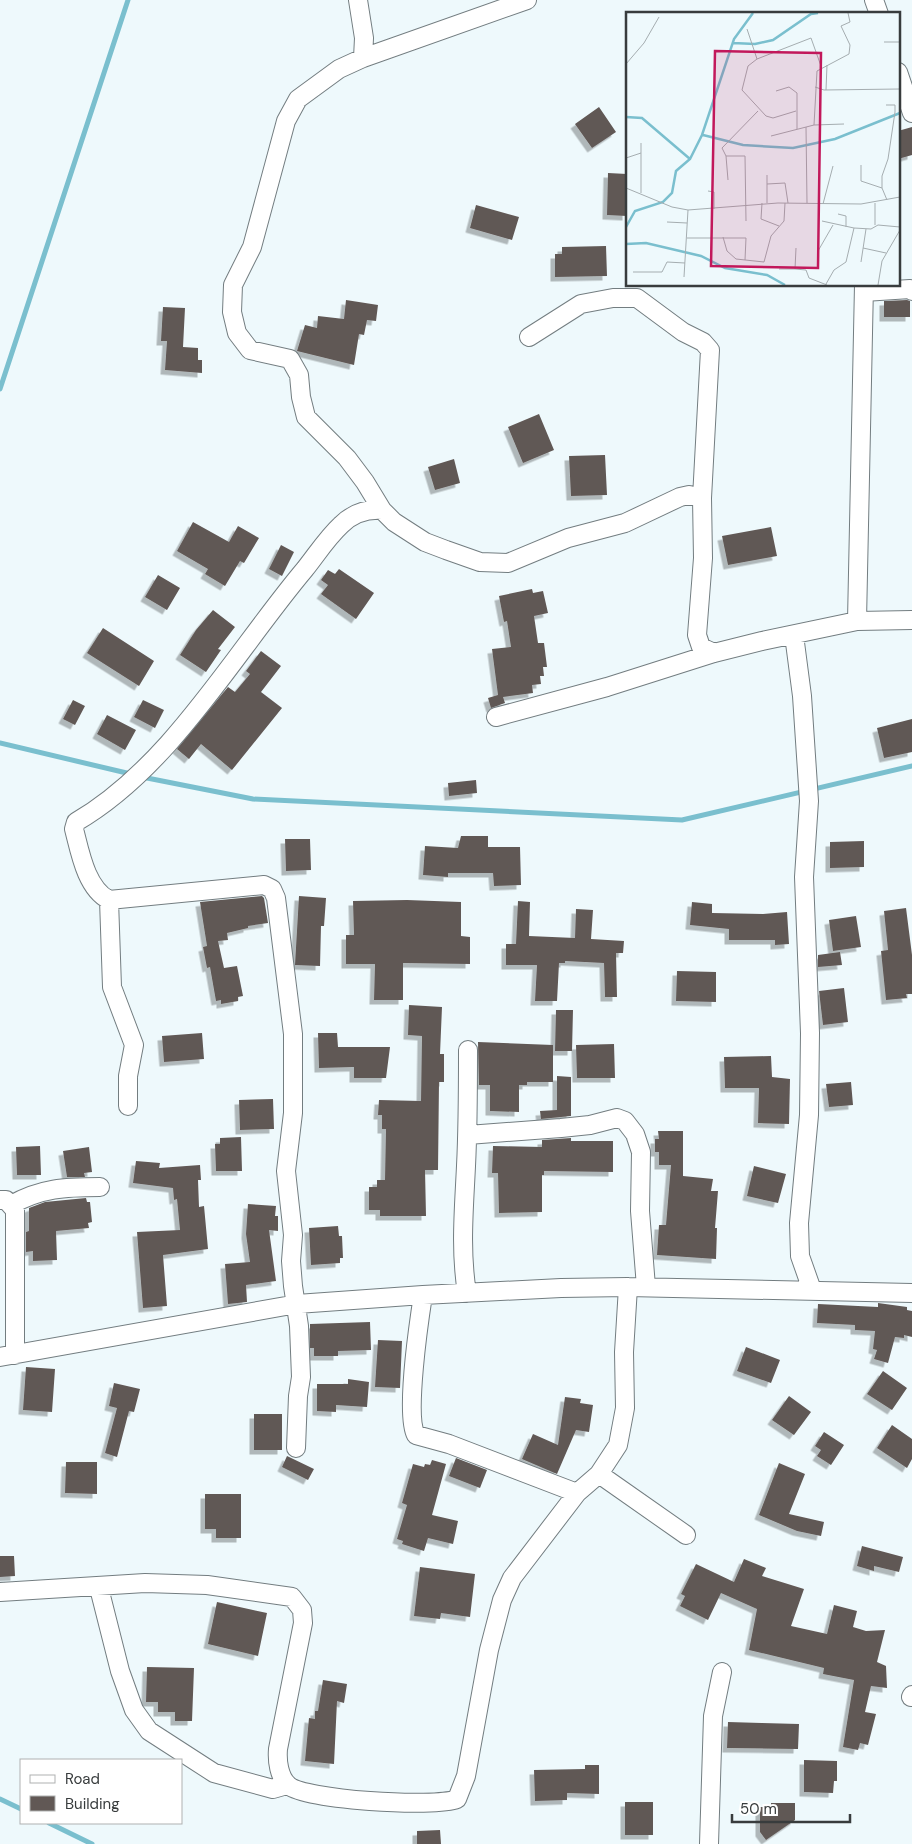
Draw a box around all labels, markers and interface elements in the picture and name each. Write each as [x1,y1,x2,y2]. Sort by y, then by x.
inset map [626,12,900,286]
legend [20,1759,182,1824]
text: Road [65,1769,100,1789]
scale bar [732,1792,850,1824]
text: Building [65,1794,120,1814]
text: 50 m [740,1799,777,1819]

